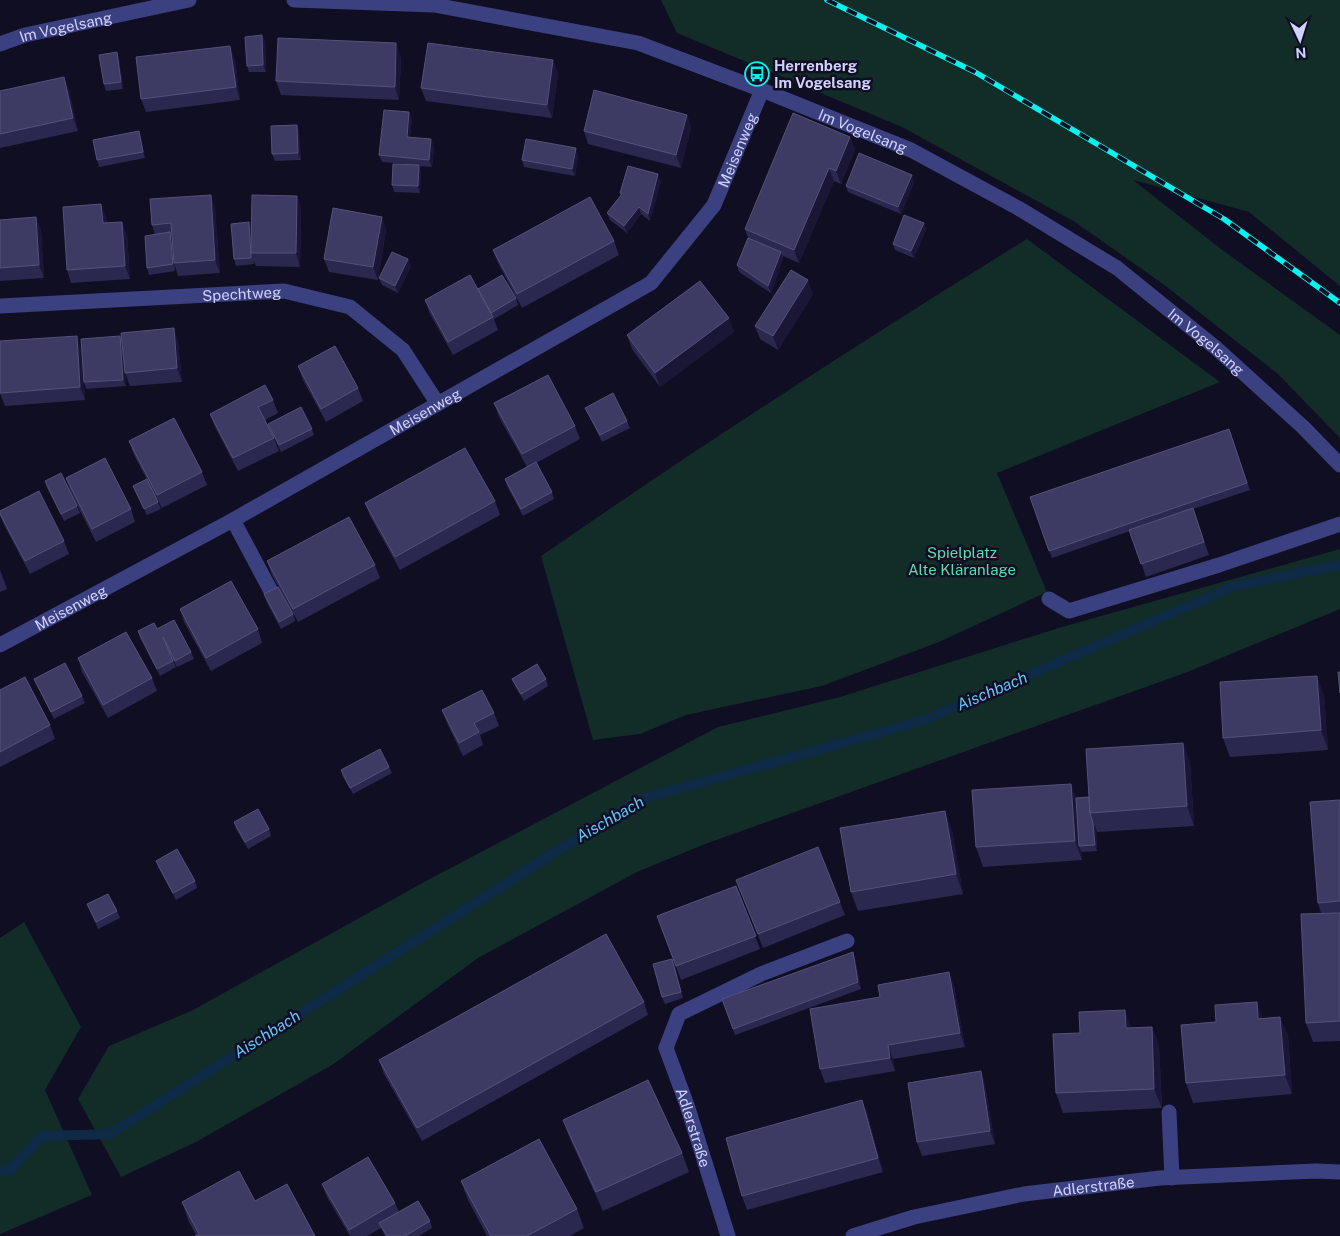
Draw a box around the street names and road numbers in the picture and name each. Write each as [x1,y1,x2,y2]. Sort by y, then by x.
street label: Im Vogelsang [17,8,113,45]
street label: Im Vogelsang [816,105,910,156]
street label: Meisenweg [714,110,760,190]
street label: Spechtweg [202,283,282,304]
street label: Im Vogelsang [1165,304,1248,378]
street label: Meisenweg [386,384,464,438]
street label: Meisenweg [32,581,109,633]
street label: Adlerstraße [673,1085,714,1169]
street label: Adlerstraße [1051,1173,1135,1199]

